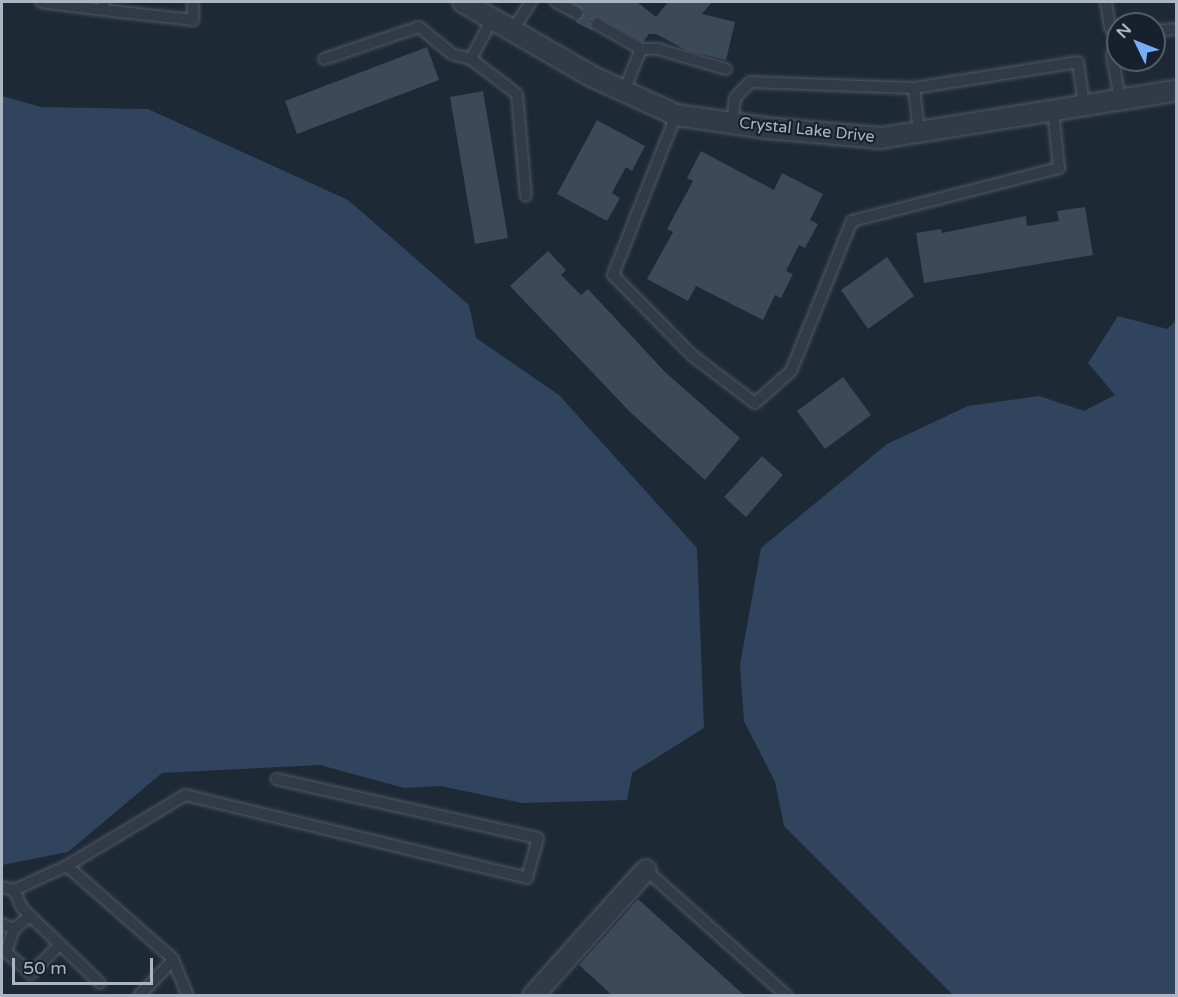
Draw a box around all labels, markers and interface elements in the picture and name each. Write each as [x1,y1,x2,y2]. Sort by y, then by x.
north arrow [1106,12,1166,72]
text: N [1113,20,1136,43]
street label: Crystal Lake Drive [738,113,876,147]
scale bar [15,946,156,984]
text: 50 m [23,957,67,979]

